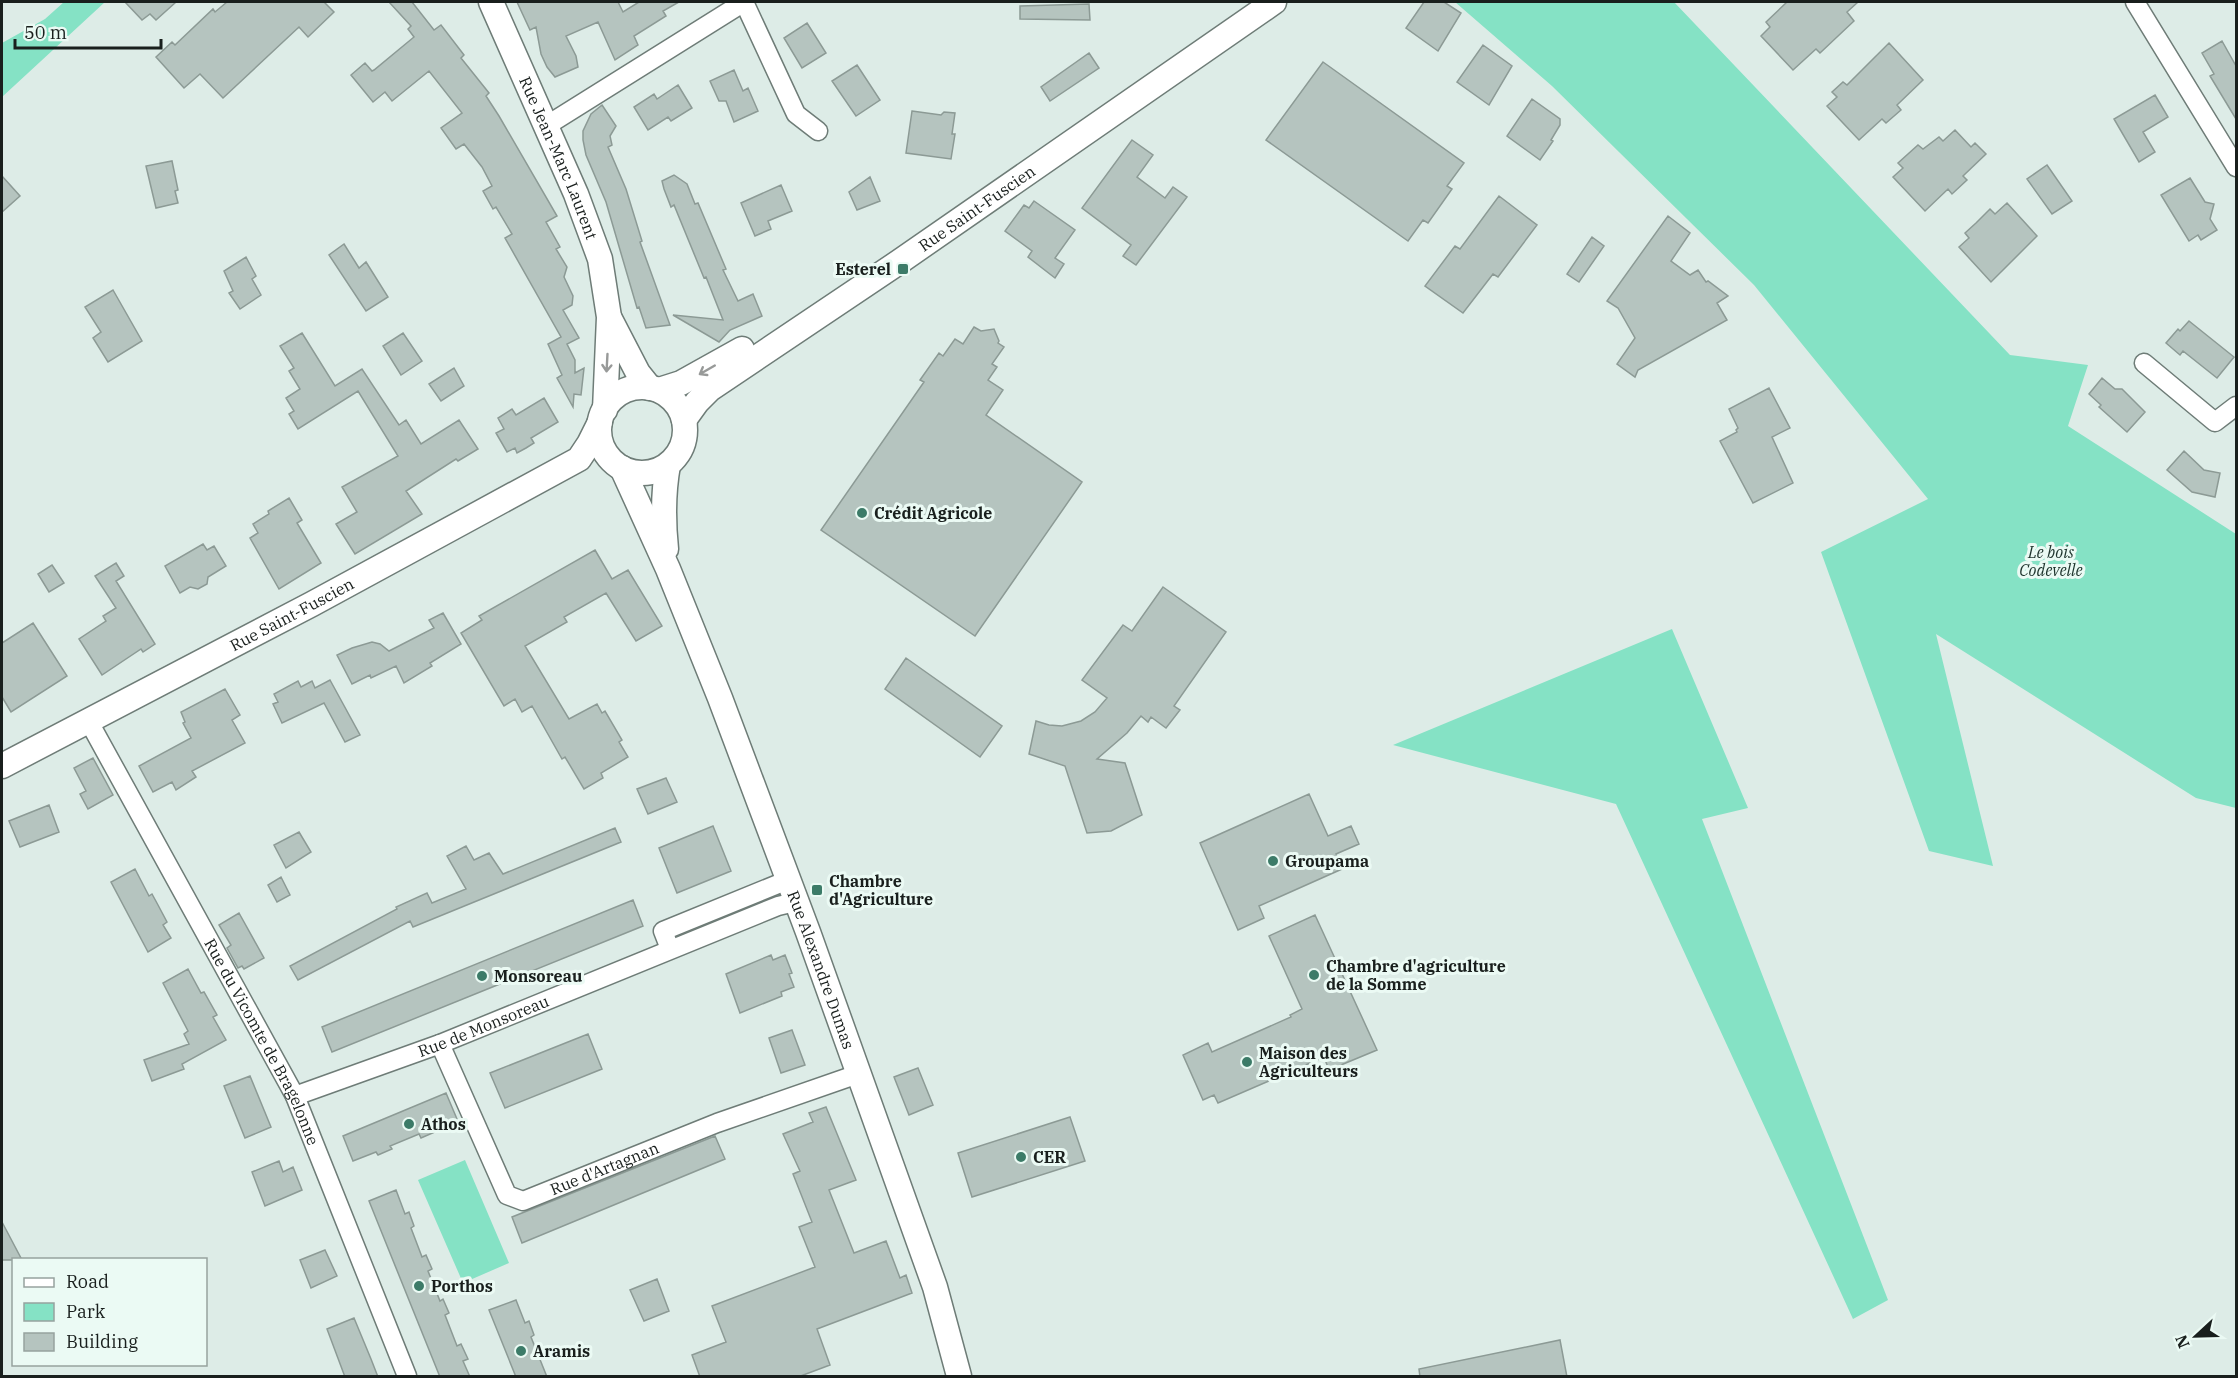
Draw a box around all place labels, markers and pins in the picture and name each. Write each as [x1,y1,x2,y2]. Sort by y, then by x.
place label: Esterel [835,259,891,279]
marker: Esterel [896,262,910,276]
place label: Crédit Agricole [874,503,992,523]
marker: Crédit Agricole [855,506,869,520]
place label: Groupama [1285,851,1369,871]
marker: Groupama [1266,854,1280,868]
place label: Chambre d'Agriculture [829,871,933,909]
marker: Chambre d'Agriculture [810,883,824,897]
place label: Chambre d'agriculture de la Somme [1326,956,1506,994]
place label: Monsoreau [494,966,582,986]
marker: Chambre d'agriculture de la Somme [1307,968,1321,982]
marker: Monsoreau [475,969,489,983]
place label: Maison des Agriculteurs [1259,1043,1358,1081]
marker: Maison des Agriculteurs [1240,1055,1254,1069]
place label: Athos [421,1114,466,1134]
marker: Athos [402,1117,416,1131]
place label: CER [1033,1147,1066,1167]
marker: CER [1014,1150,1028,1164]
place label: Porthos [431,1276,493,1296]
marker: Porthos [412,1279,426,1293]
place label: Aramis [533,1341,590,1361]
marker: Aramis [514,1344,528,1358]

